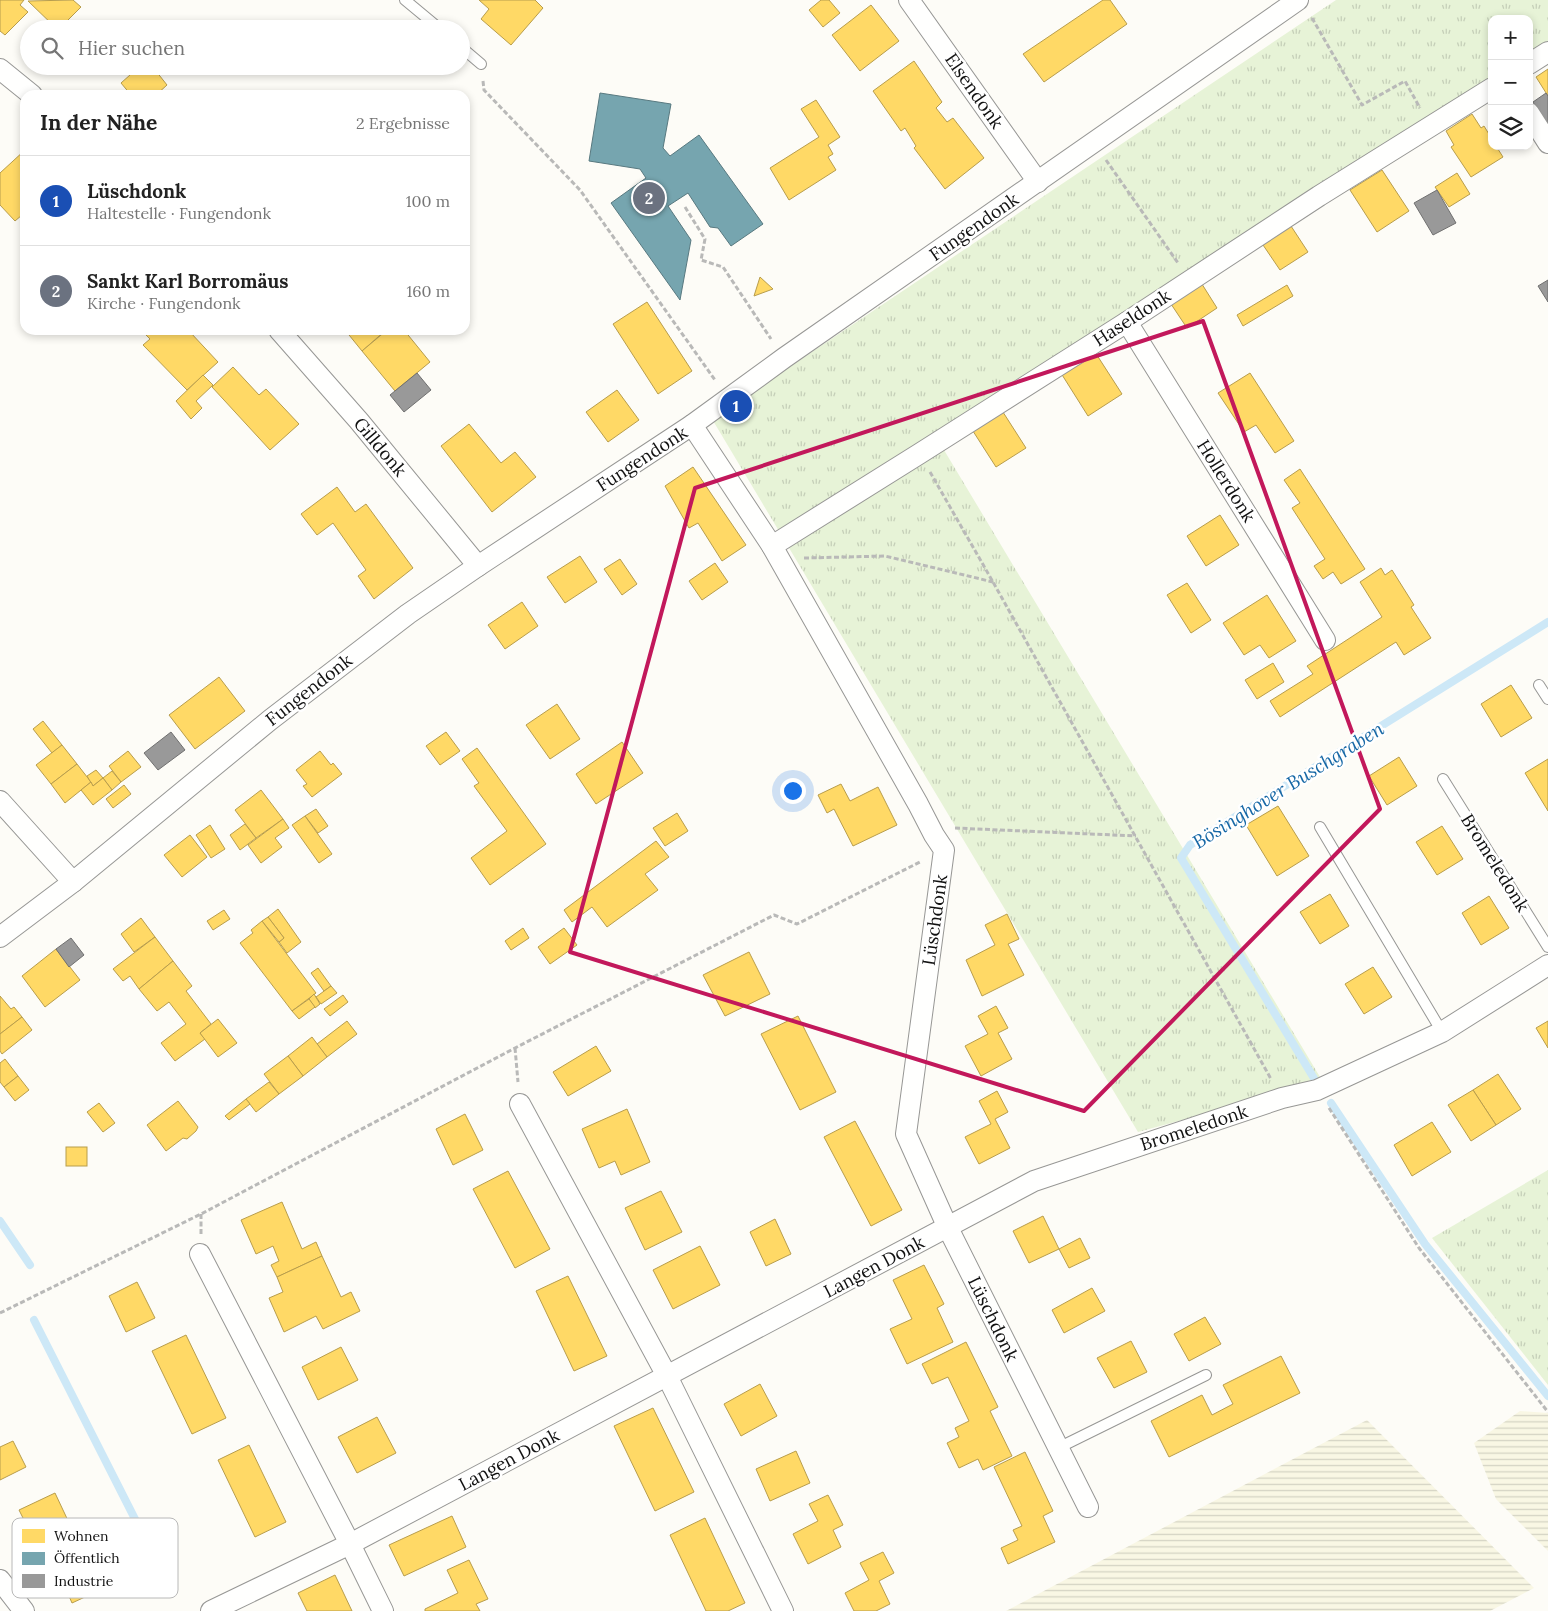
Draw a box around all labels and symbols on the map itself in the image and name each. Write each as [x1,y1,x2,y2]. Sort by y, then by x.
street label: Elsendonk [940,48,1009,133]
pin: 2 [633,179,665,217]
street label: Fungendonk [925,187,1023,266]
street label: Haseldonk [1089,284,1175,351]
pin: 1 [720,387,752,425]
street label: Gilldonk [349,412,412,481]
street label: Fungendonk [592,420,692,496]
street label: Hollerdonk [1192,435,1261,527]
street label: Fungendonk [261,648,357,731]
water label: Bösinghover Buschgraben [1188,716,1388,854]
your location [780,778,806,804]
street label: Bromeledonk [1456,809,1535,916]
street label: Lüschdonk [917,873,952,967]
street label: Bromeledonk [1137,1099,1251,1156]
street label: Langen Donk [819,1230,928,1303]
street label: Lüschdonk [963,1273,1024,1365]
street label: Langen Donk [454,1423,563,1496]
legend [12,1518,178,1598]
text: Wohnen [54,1527,109,1545]
text: Öffentlich [54,1549,120,1567]
text: Industrie [54,1572,114,1590]

